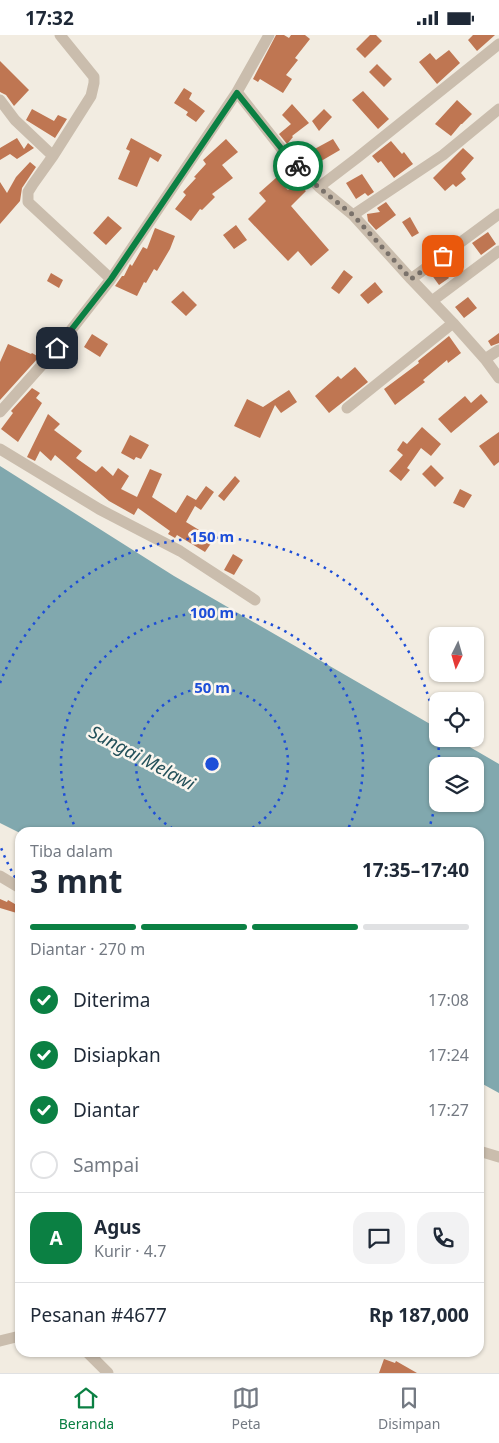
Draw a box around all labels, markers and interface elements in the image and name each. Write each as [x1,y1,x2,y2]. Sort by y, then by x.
text: 17:32 [25,5,74,31]
courier [273,141,323,191]
icon: bike [284,152,312,180]
pin [422,235,464,277]
icon: bag [429,242,457,270]
pin [36,327,78,369]
icon: home [43,334,71,362]
text: 150 m [190,526,234,546]
text: 100 m [190,602,234,622]
north arrow [429,627,484,683]
map controls [429,627,484,812]
text: 50 m [194,677,230,697]
button: locate [429,692,484,747]
water label: Sungai Melawi [85,719,200,795]
centre of rings [203,755,221,773]
button: layers [429,757,484,812]
text: Tiba dalam [30,840,113,862]
text: 17:35–17:40 [362,857,469,883]
text: 3 mnt [30,859,123,902]
text: Diantar · 270 m [30,938,145,960]
icon: check [30,986,58,1014]
text: Diterima [73,987,151,1013]
text: 17:08 [428,989,469,1011]
icon: check [30,1041,58,1069]
text: Disiapkan [73,1042,161,1068]
text: 17:24 [428,1044,469,1066]
icon: check [30,1096,58,1124]
text: Diantar [73,1097,140,1123]
text: 17:27 [428,1099,469,1121]
text: Sampai [73,1152,139,1178]
button: chat [353,1212,405,1264]
button: phone [417,1212,469,1264]
text: Agus [94,1214,141,1240]
text: A [49,1225,63,1251]
text: Kurir · 4.7 [94,1240,166,1262]
text: Pesanan #4677 [30,1302,167,1328]
text: Rp 187,000 [369,1302,469,1328]
tab: Beranda [59,1384,114,1433]
tab: Peta [231,1384,261,1433]
tab: Disimpan [378,1384,440,1433]

